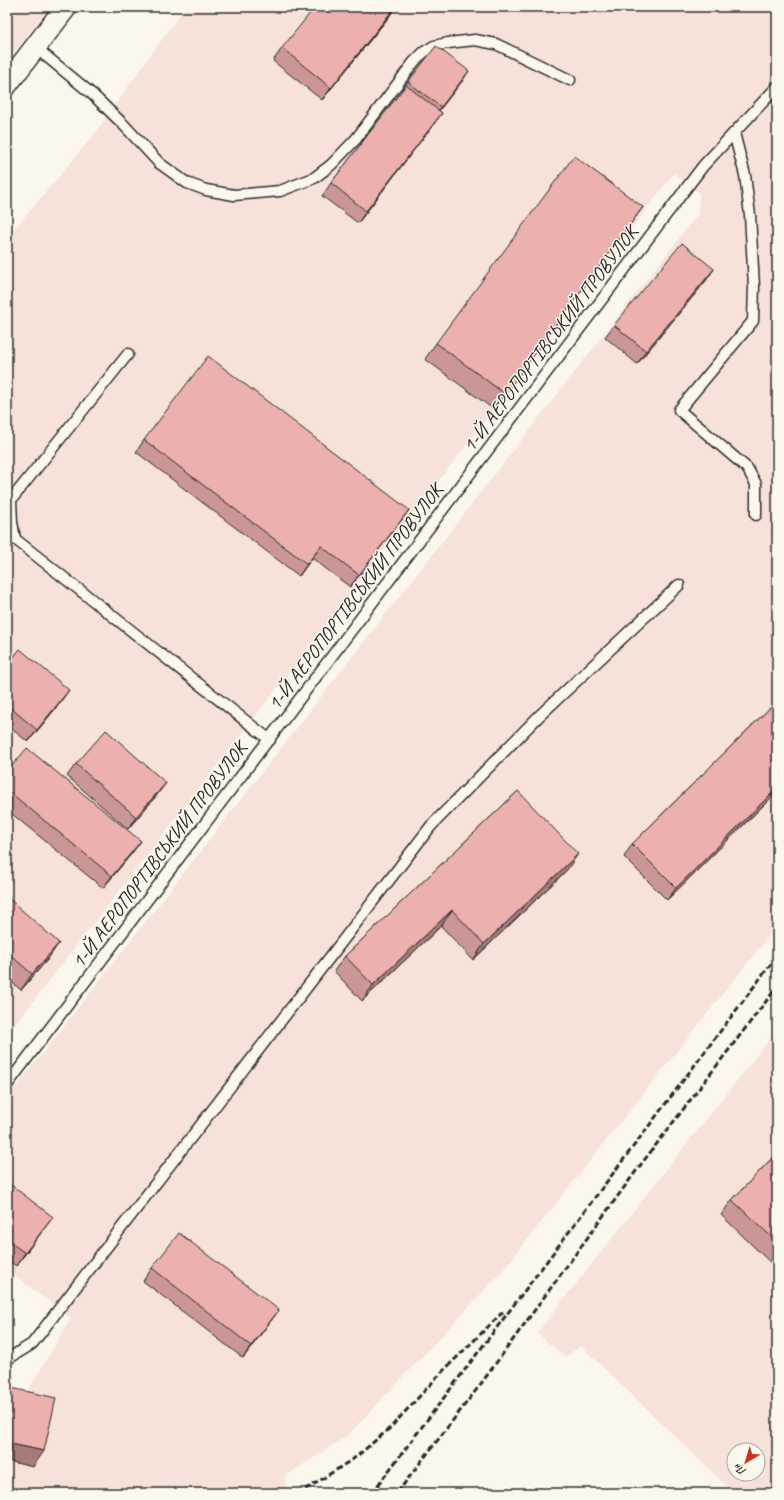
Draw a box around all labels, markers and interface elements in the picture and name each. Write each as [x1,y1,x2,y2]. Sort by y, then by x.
street label: 1-Й АЕРОПОРТІВСЬКИЙ ПРОВУЛОК [457,219,645,457]
street label: 1-Й АЕРОПОРТІВСЬКИЙ ПРОВУЛОК [262,477,450,715]
street label: 1-Й АЕРОПОРТІВСЬКИЙ ПРОВУЛОК [66,735,254,973]
north arrow [726,1442,766,1482]
text: Пн [730,1460,749,1479]

